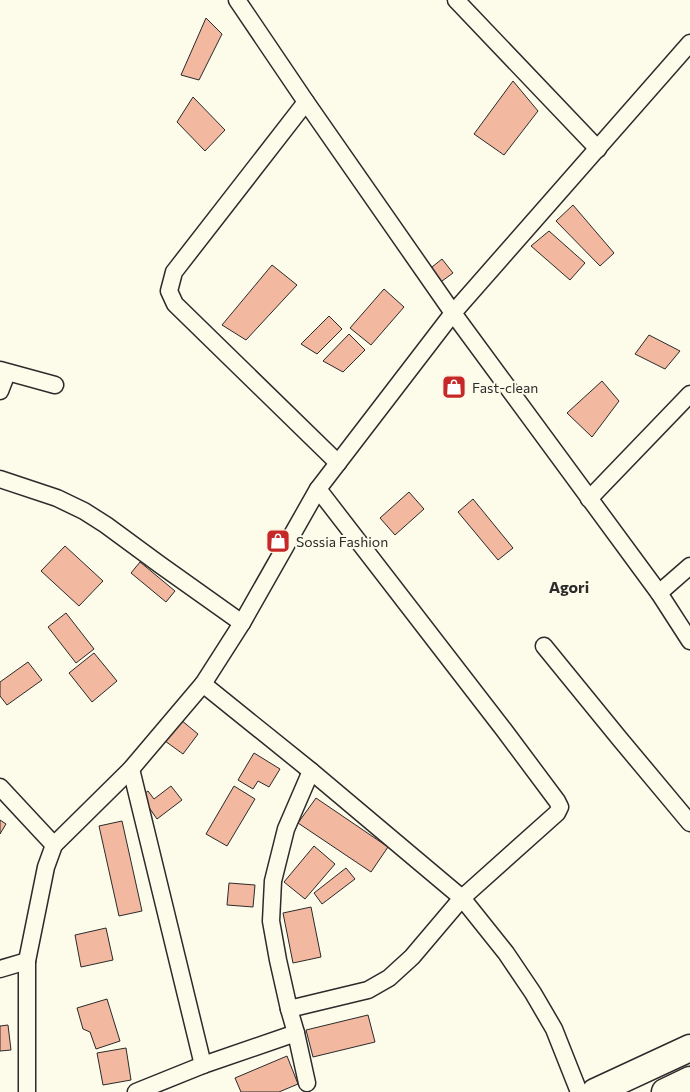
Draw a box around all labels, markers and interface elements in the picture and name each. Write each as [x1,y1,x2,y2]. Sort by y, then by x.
shop icon: Fast-clean [441,374,467,400]
place label: Fast-clean [472,379,538,396]
shop icon: Sossia Fashion [265,528,291,554]
place label: Sossia Fashion [296,533,388,550]
district label: Agori [549,577,589,596]

